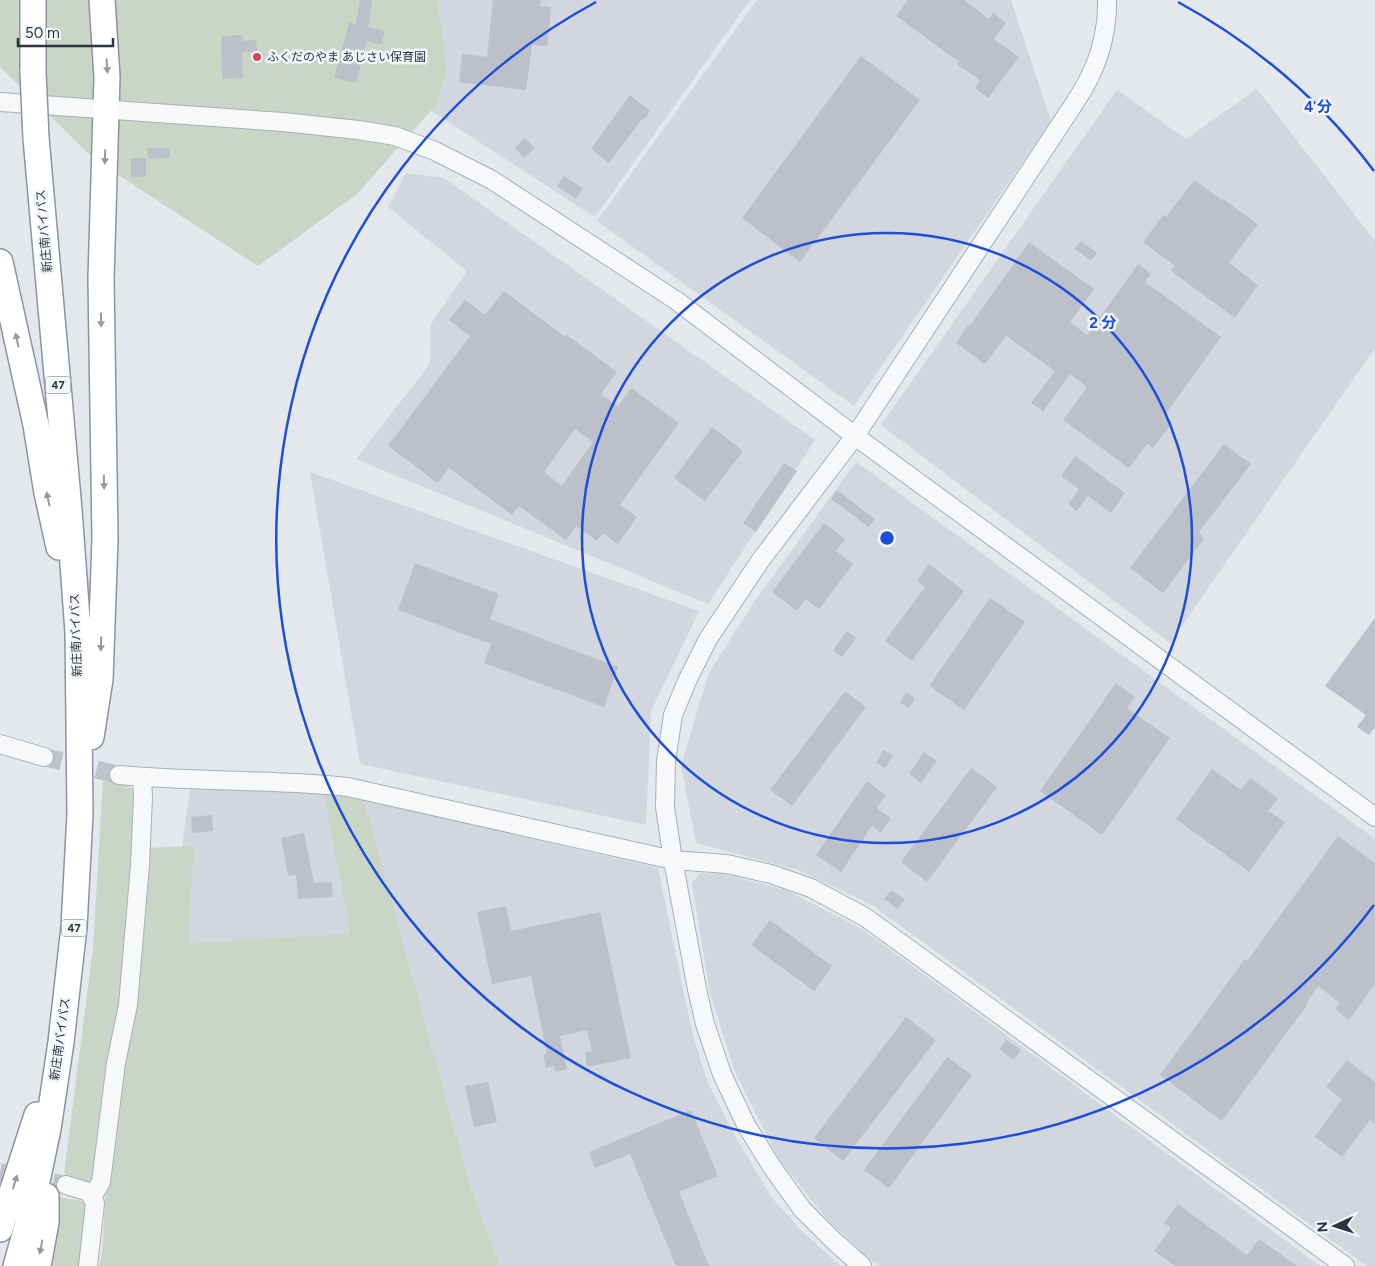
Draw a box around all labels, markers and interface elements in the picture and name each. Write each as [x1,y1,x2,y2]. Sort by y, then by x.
scale bar [18,15,112,47]
text: 50 m [25,24,60,42]
place label: ふくだのやま あじさい保育園 [267,50,426,64]
marker: ふくだのやま あじさい保育園 [251,51,263,63]
one-way arrow [103,58,111,74]
text: 4 分 [1304,98,1332,116]
one-way arrow [101,149,109,165]
street label: 新庄南バイパス [33,189,55,273]
one-way arrow [98,312,106,328]
text: 2 分 [1089,314,1117,332]
one-way arrow [13,332,21,347]
road number: 47 [46,376,70,394]
one-way arrow [101,474,109,490]
one-way arrow [44,491,52,507]
centre of rings [878,529,896,547]
street label: 新庄南バイパス [68,593,84,677]
one-way arrow [97,637,105,653]
road number: 47 [62,920,86,936]
street label: 新庄南バイパス [47,997,73,1081]
one-way arrow [11,1175,19,1190]
north arrow [1310,1201,1360,1251]
text: N [1314,1221,1331,1233]
one-way arrow [37,1239,45,1255]

